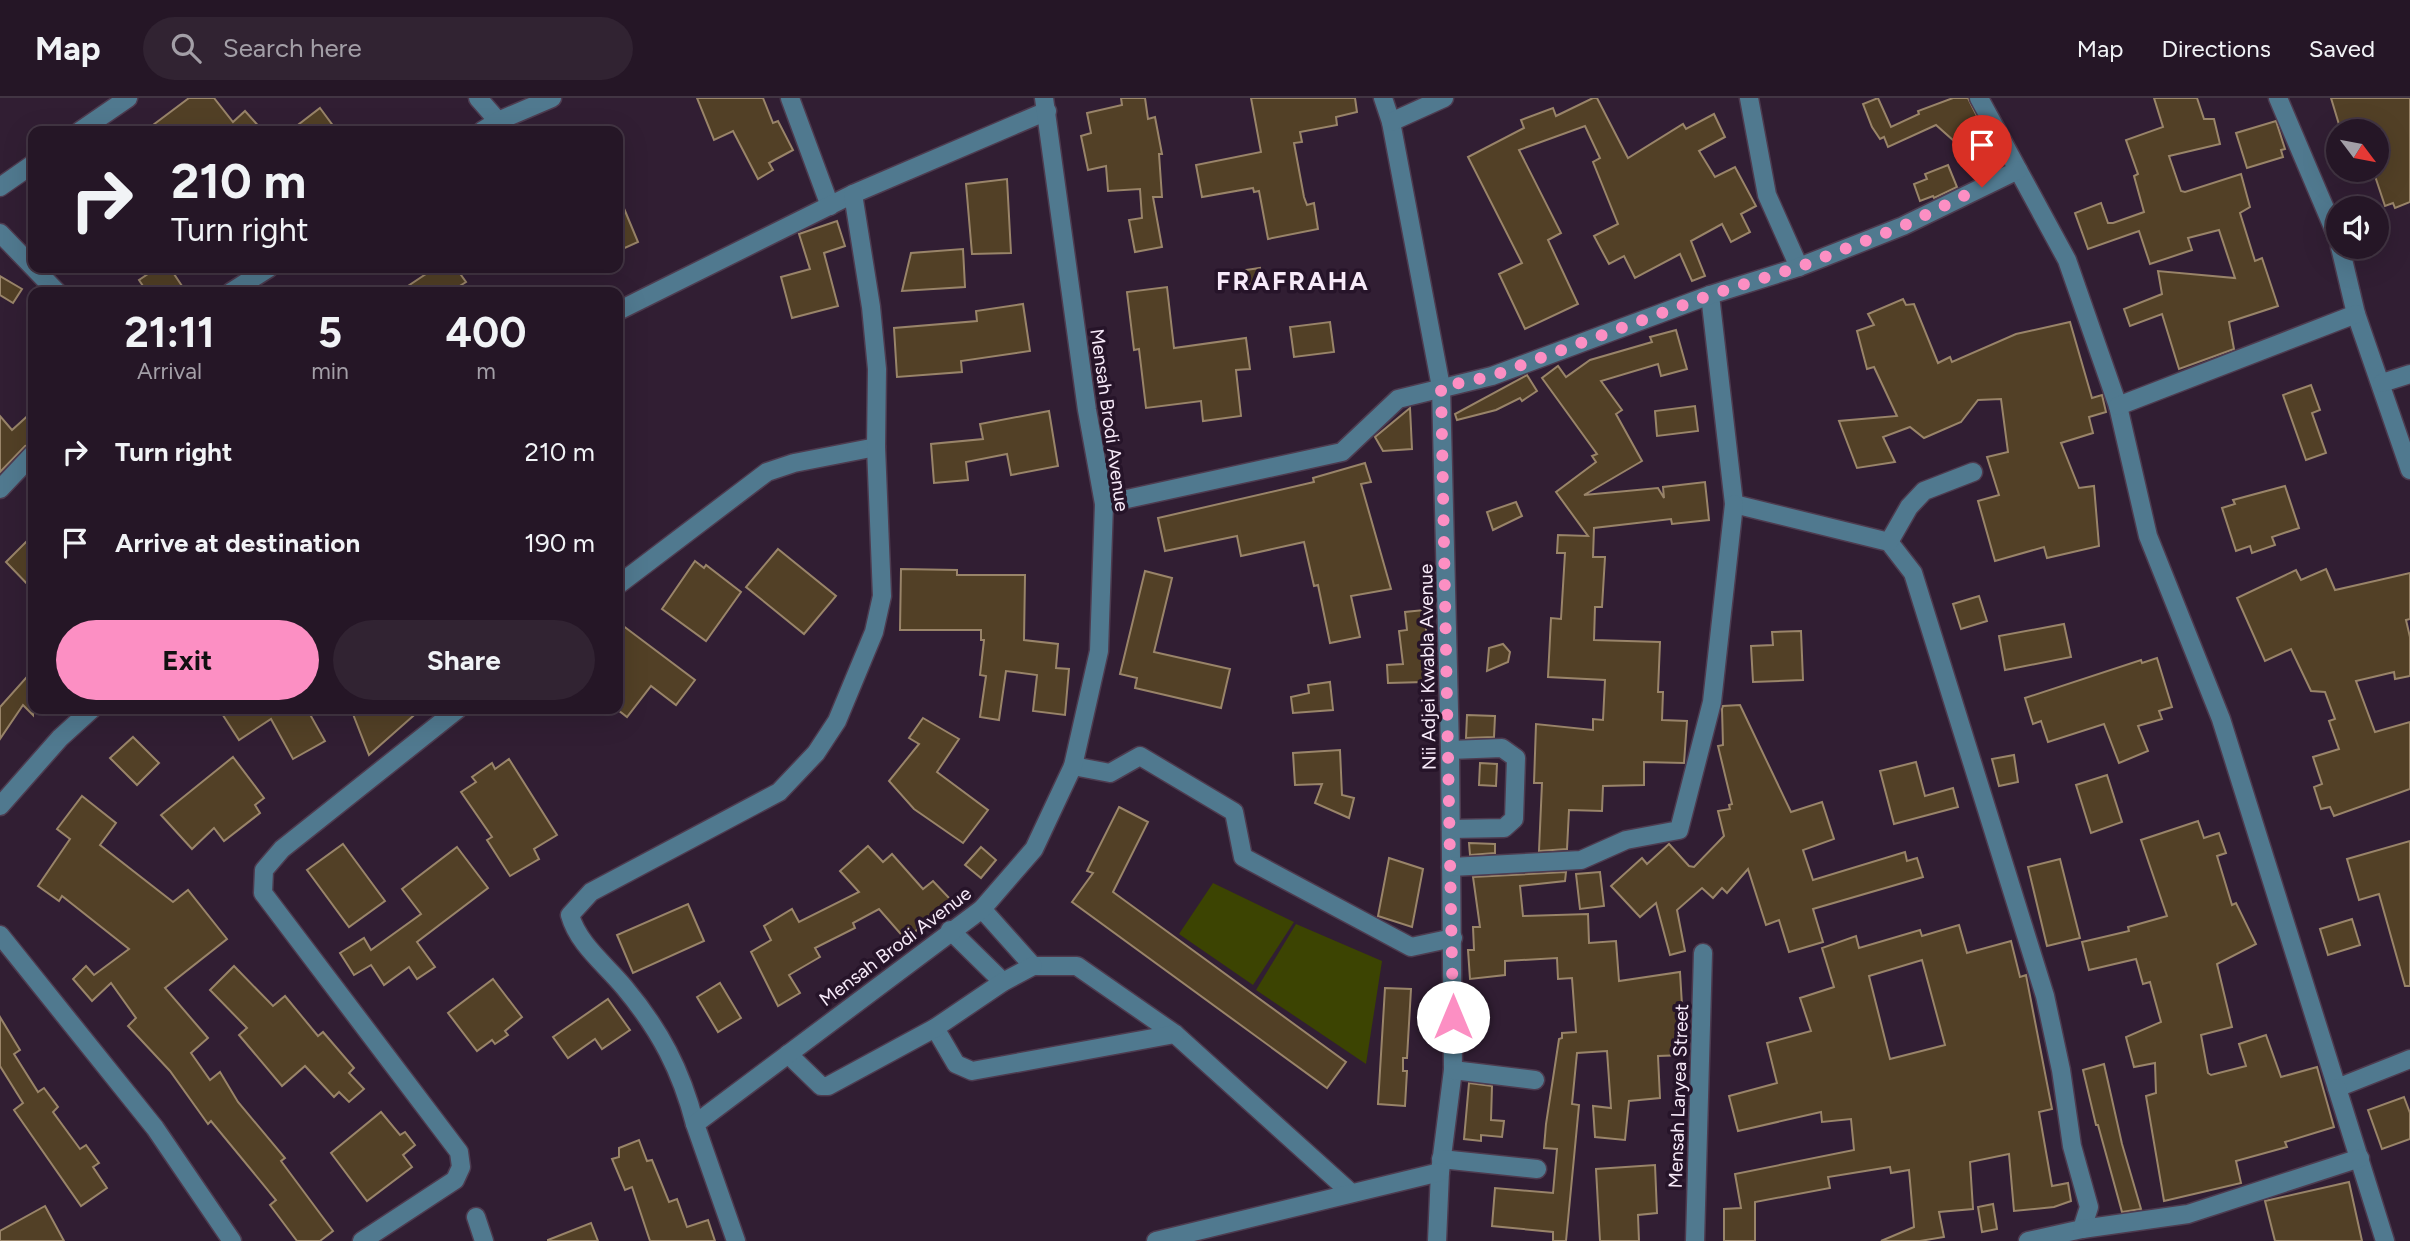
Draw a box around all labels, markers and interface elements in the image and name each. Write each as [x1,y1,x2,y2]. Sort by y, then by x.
search box [143,17,633,80]
text: Map [35,29,101,68]
icon: search [167,29,205,67]
text: Search here [223,32,362,64]
text: Map [2077,34,2123,63]
text: Directions [2161,34,2271,63]
text: Saved [2309,34,2375,63]
pin [1952,115,2012,187]
north arrow [2326,119,2389,182]
map controls [2326,119,2389,259]
icon: arrive [1963,126,2001,164]
text: 210 m [171,151,306,210]
icon: right [56,154,147,245]
button: sound [2326,196,2389,259]
text: Turn right [171,211,309,249]
district label: FRAFRAHA [1216,265,1370,297]
text: 21:11 [125,307,215,358]
text: 5 [318,307,342,358]
text: 400 [445,307,526,358]
street label: Mensah Brodi Avenue [1085,327,1134,513]
text: Arrival [137,357,202,385]
text: min [311,357,349,385]
text: m [476,357,496,385]
icon: right [56,433,94,471]
text: Turn right [115,436,232,468]
text: 210 m [525,436,595,468]
icon: arrive [56,524,94,562]
text: Arrive at destination [115,527,360,559]
text: 190 m [524,527,595,559]
street label: Nii Adjei Kwabla Avenue [1414,564,1441,770]
button: Exit [56,620,319,700]
button: Share [333,620,595,700]
street label: Mensah Brodi Avenue [815,882,976,1011]
position arrow [1416,980,1490,1054]
street label: Mensah Laryea Street [1664,1003,1693,1189]

